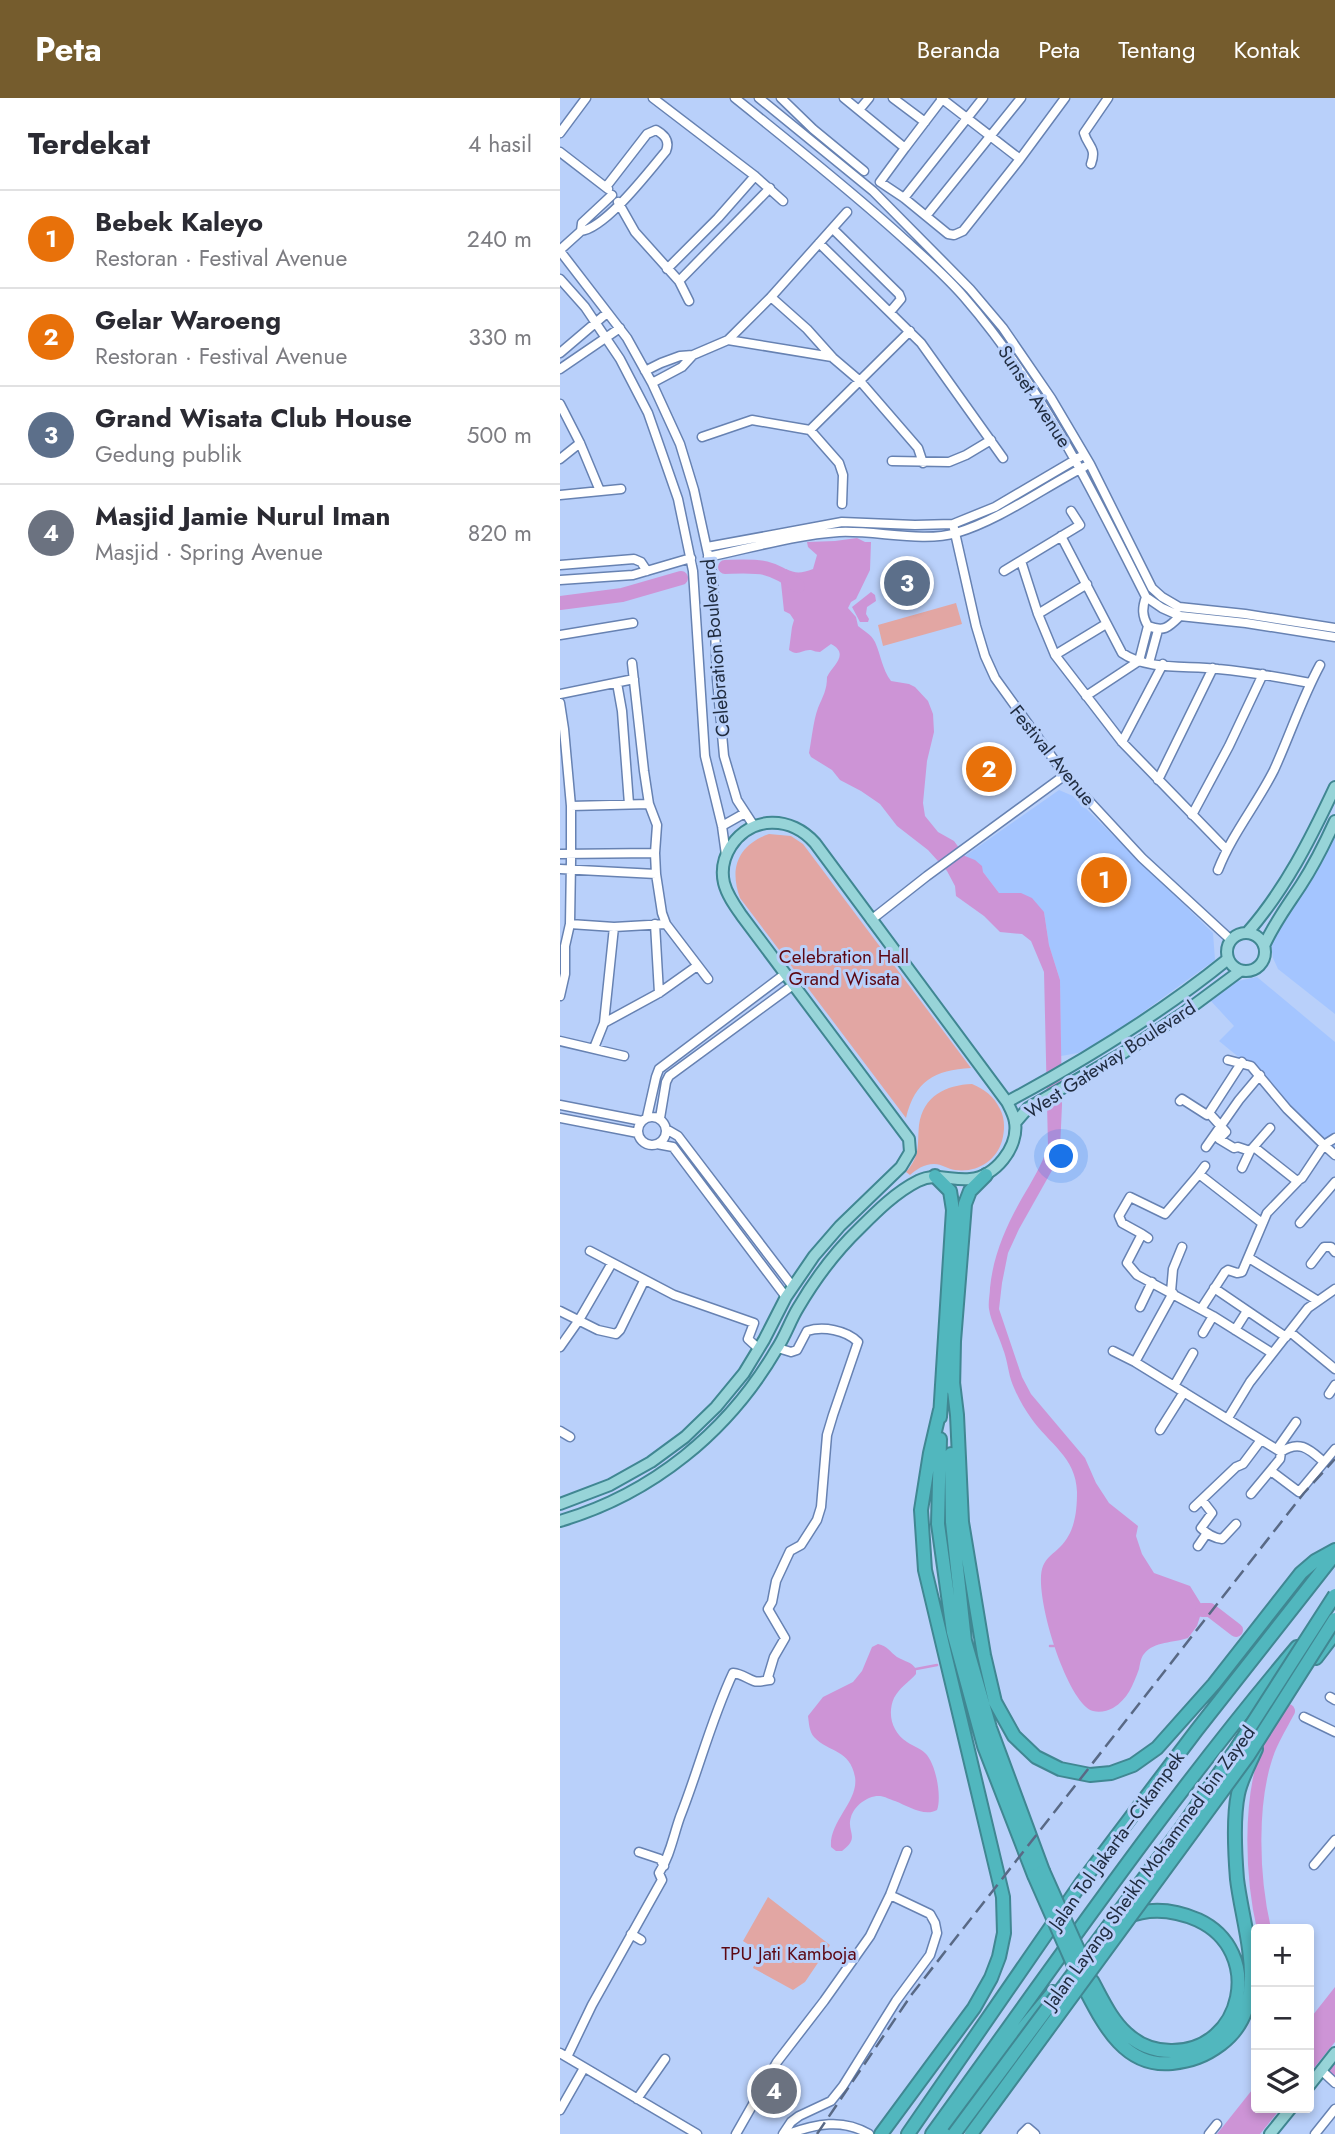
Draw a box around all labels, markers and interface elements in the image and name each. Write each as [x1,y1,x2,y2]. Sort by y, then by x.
text: Peta [35,26,102,73]
text: Beranda [917,32,1000,67]
text: Peta [1038,32,1080,67]
text: Tentang [1118,32,1196,67]
text: Kontak [1234,32,1300,67]
text: Terdekat [28,122,150,165]
text: 4 hasil [468,127,532,161]
text: Bebek Kaleyo [95,203,263,241]
text: 1 [45,222,57,256]
text: 240 m [467,222,532,256]
text: Restoran · Festival Avenue [95,241,347,275]
text: Gelar Waroeng [95,301,281,339]
text: 2 [43,320,59,354]
text: 330 m [468,320,532,354]
text: Restoran · Festival Avenue [95,339,347,373]
street label: Sunset Avenue [991,340,1078,453]
text: Grand Wisata Club House [95,399,412,437]
text: 3 [44,418,58,452]
text: 500 m [467,418,532,452]
text: Gedung publik [95,437,242,471]
text: Masjid Jamie Nurul Iman [95,497,391,535]
text: 4 [43,516,59,550]
text: 820 m [468,516,532,550]
text: Masjid · Spring Avenue [95,535,323,569]
pin: 3 [884,557,930,609]
street label: Celebration Boulevard [694,558,737,738]
street label: Festival Avenue [1004,699,1102,812]
pin: 2 [966,743,1012,795]
pin: 1 [1081,854,1127,906]
park label: Celebration Hall Grand Wisata [779,943,909,992]
street label: West Gateway Boulevard [1020,994,1201,1125]
your location [1044,1139,1078,1173]
street label: Jalan Layang Sheikh Mohammed bin Zayed [1036,1720,1261,2017]
street label: Jalan Tol Jakarta–Cikampek [1041,1745,1191,1938]
map controls [1251,1924,1314,2113]
button: + [1251,1924,1314,1987]
park label: TPU Jati Kamboja [721,1940,857,1967]
button: − [1251,1987,1314,2050]
button: layers [1251,2050,1314,2113]
pin: 4 [751,2065,797,2117]

